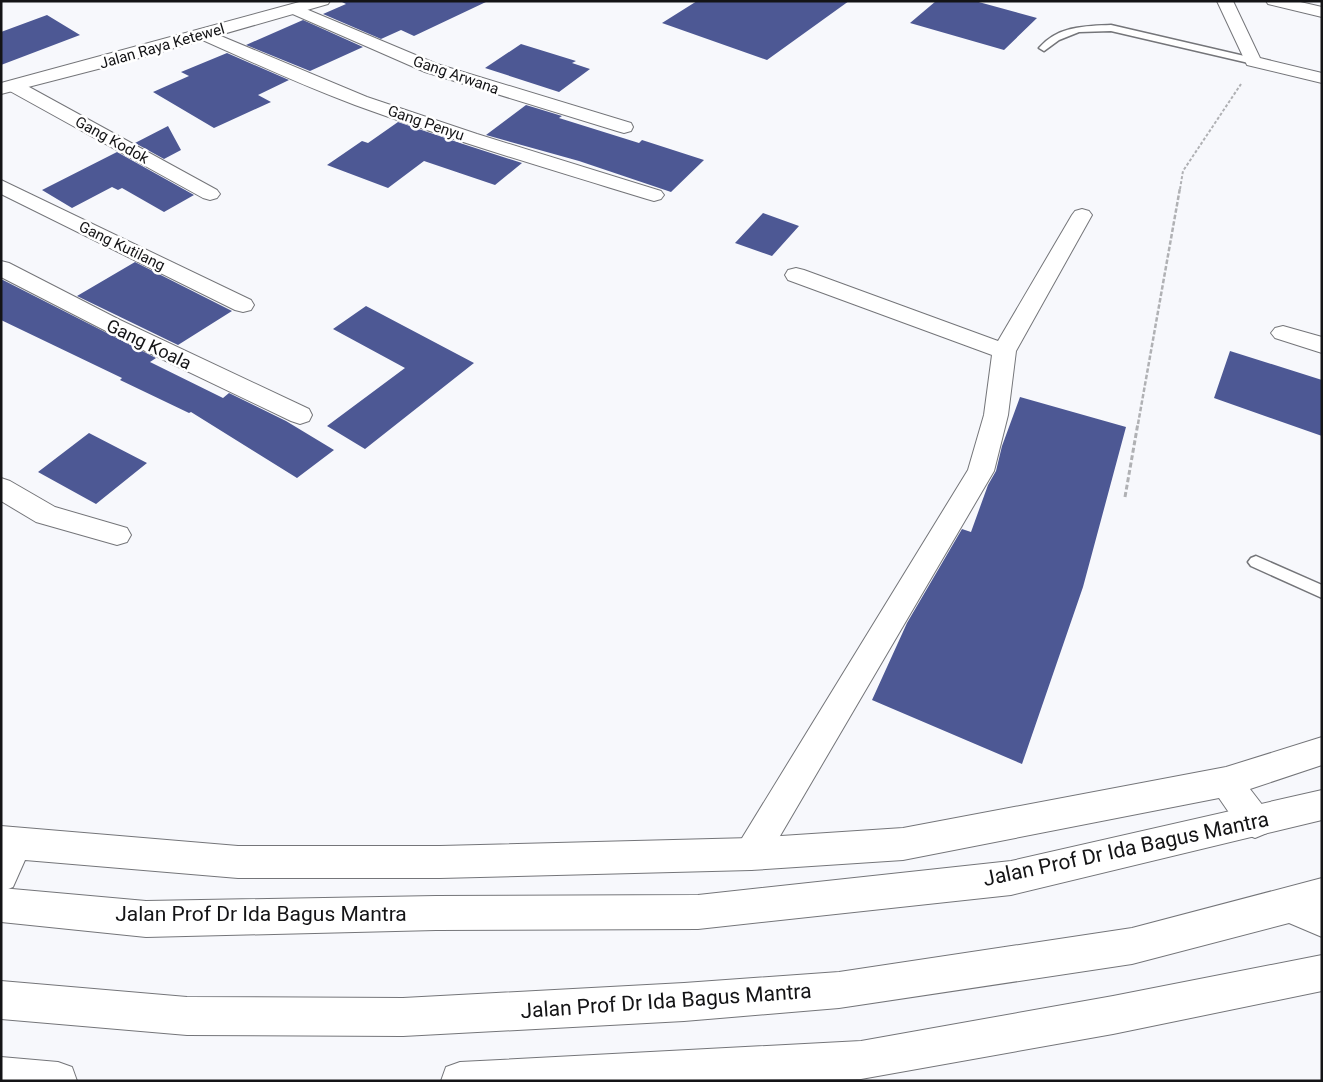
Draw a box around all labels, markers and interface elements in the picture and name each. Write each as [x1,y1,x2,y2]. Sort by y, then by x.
street label: Jalan Raya Ketewel [97,20,227,72]
street label: Gang Arwana [411,52,501,98]
street label: Gang Penyu [385,102,467,144]
street label: Gang Kodok [72,112,152,168]
street label: Gang Kutilang [76,217,168,275]
street label: Gang Koala [103,314,195,374]
street label: Jalan Prof Dr Ida Bagus Mantra [981,807,1271,891]
street label: Jalan Prof Dr Ida Bagus Mantra [115,902,407,926]
street label: Jalan Prof Dr Ida Bagus Mantra [520,979,812,1023]

